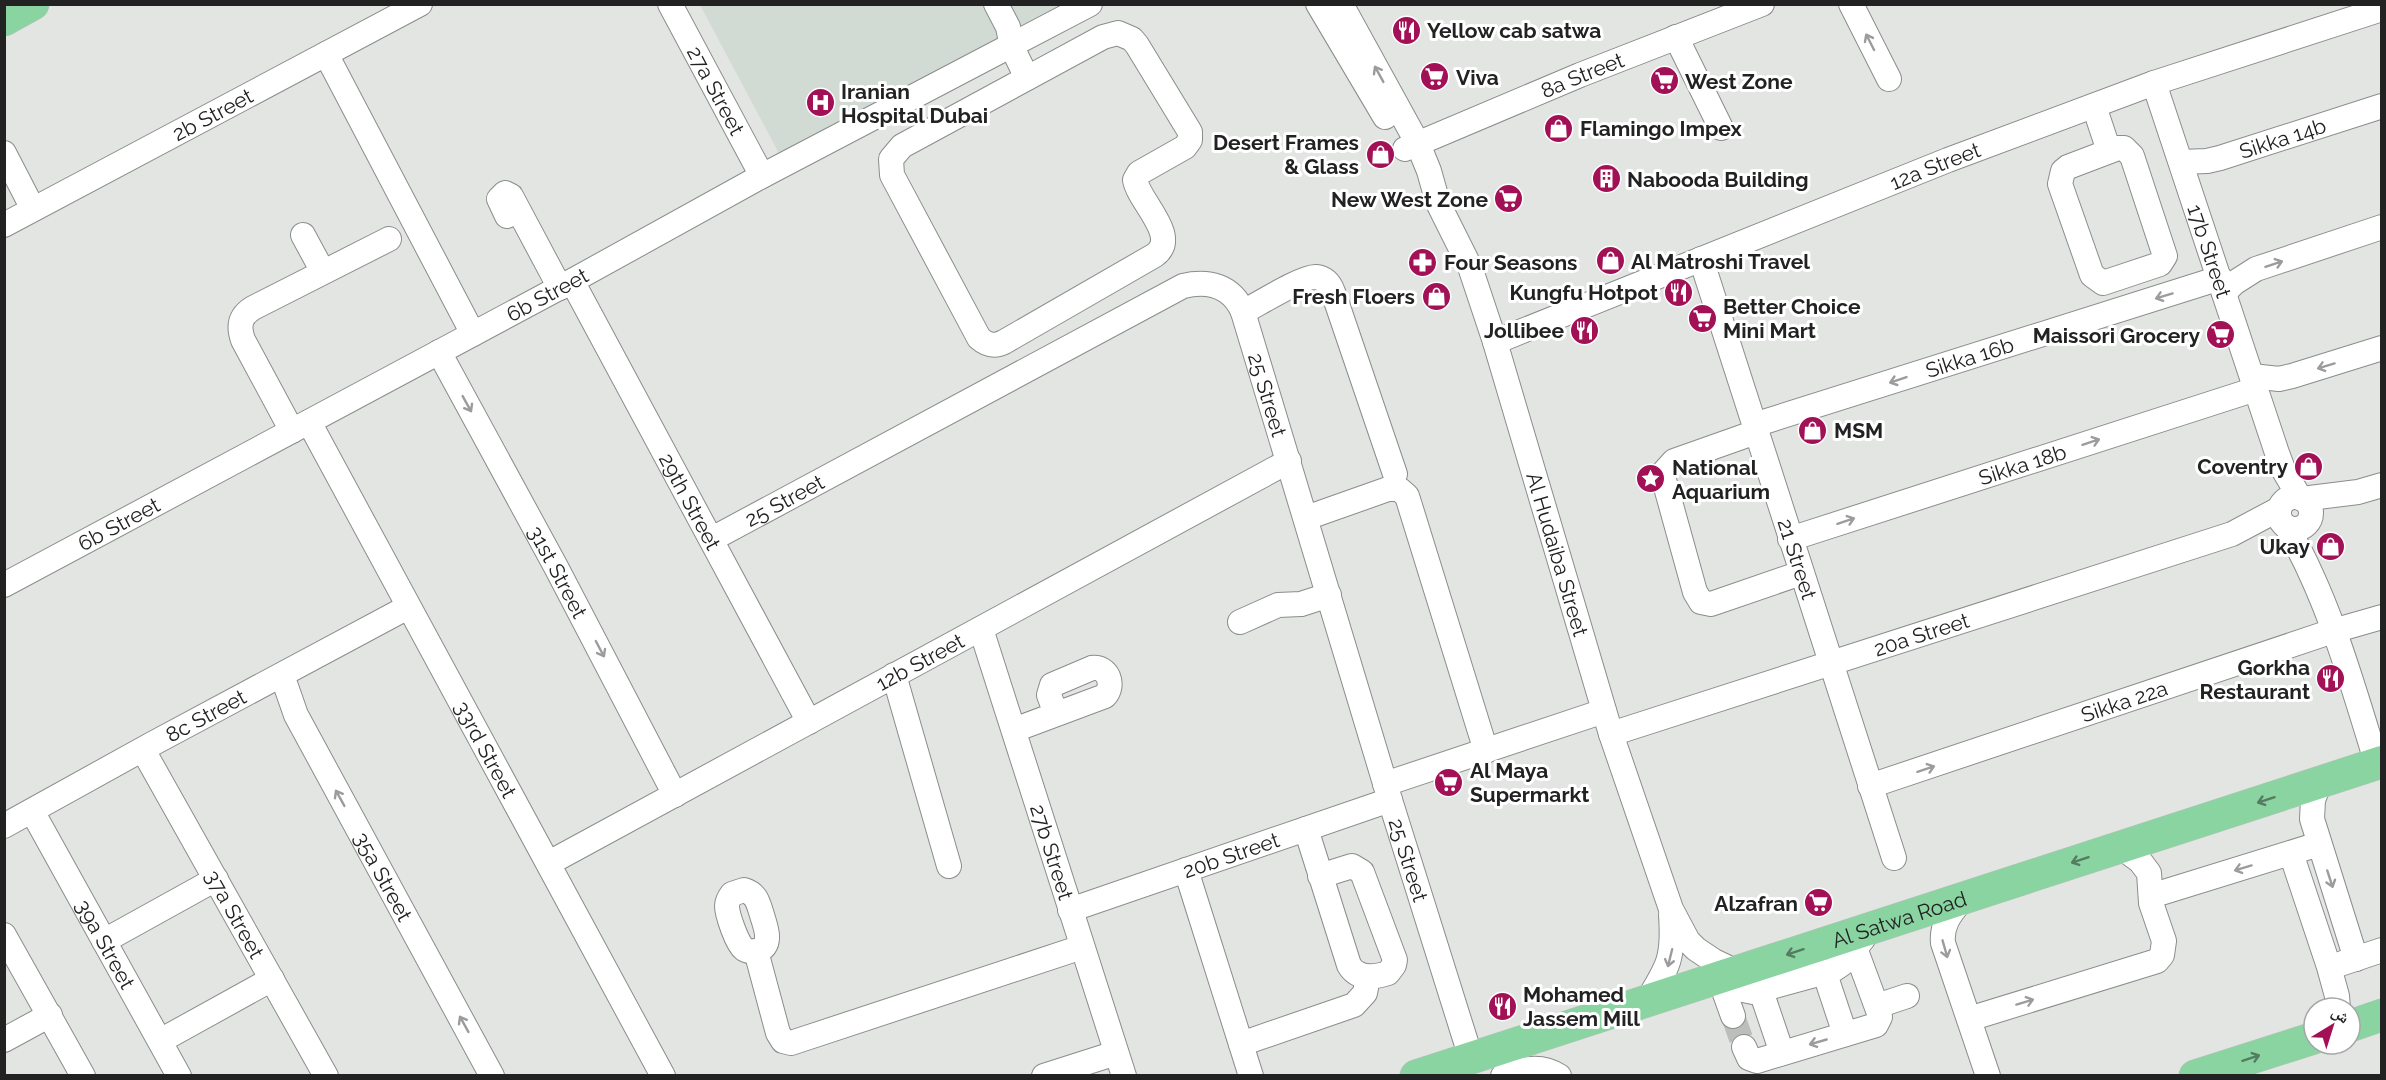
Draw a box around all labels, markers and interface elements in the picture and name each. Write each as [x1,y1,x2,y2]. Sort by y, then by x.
restaurant icon: Yellow cab satwa [1390,14,1422,46]
place label: Yellow cab satwa [1427,18,1601,43]
one-way arrow [1864,33,1875,51]
street label: 27a Street [682,42,750,139]
street label: 8a Street [1537,47,1627,103]
supermarket icon: Viva [1419,61,1451,93]
place label: Viva [1456,65,1499,90]
supermarket icon: West Zone [1648,65,1680,97]
one-way arrow [1373,66,1385,83]
place label: West Zone [1685,69,1793,94]
place label: Iranian Hospital Dubai [841,79,988,128]
street label: 2b Street [168,83,257,146]
hospital icon: Iranian Hospital Dubai [804,87,836,119]
shop icon: Flamingo Impex [1543,112,1575,144]
street label: Sikka 14b [2236,112,2329,164]
place label: Flamingo Impex [1580,116,1742,141]
place label: Desert Frames & Glass [1213,130,1359,179]
street label: 12a Street [1886,137,1984,195]
shop icon: Desert Frames & Glass [1364,138,1396,170]
building icon: Nabooda Building [1590,163,1622,195]
place label: Nabooda Building [1627,167,1808,192]
supermarket icon: New West Zone [1493,183,1525,215]
place label: New West Zone [1331,187,1488,212]
street label: 17b Street [2183,201,2237,301]
shop icon: Al Matroshi Travel [1594,245,1626,277]
pharmacy icon: Four Seasons [1407,246,1439,278]
place label: Al Matroshi Travel [1631,249,1810,274]
place label: Four Seasons [1444,250,1578,275]
one-way arrow [2264,257,2283,268]
street label: 6b Street [502,262,592,326]
restaurant icon: Kungfu Hotpot [1663,276,1695,308]
shop icon: Fresh Floers [1420,280,1452,312]
place label: Kungfu Hotpot [1510,280,1658,305]
place label: Fresh Floers [1292,284,1415,309]
one-way arrow [2155,291,2174,302]
place label: Better Choice Mini Mart [1723,294,1861,343]
supermarket icon: Better Choice Mini Mart [1686,302,1718,334]
restaurant icon: Jollibee [1569,314,1601,346]
place label: Jollibee [1484,318,1564,343]
supermarket icon: Maissori Grocery [2205,319,2237,351]
place label: Maissori Grocery [2033,323,2200,348]
street label: Sikka 16b [1922,331,2017,383]
street label: 25 Street [1244,350,1292,439]
one-way arrow [2317,361,2336,372]
one-way arrow [1889,375,1908,386]
one-way arrow [461,395,473,412]
shop icon: MSM [1797,414,1829,446]
place label: MSM [1834,418,1883,443]
one-way arrow [2081,436,2100,447]
street label: Sikka 18b [1975,438,2069,490]
street label: 29th Street [654,449,726,554]
shop icon: Coventry [2293,450,2325,482]
place label: Coventry [2197,454,2288,479]
place label: National Aquarium [1672,455,1770,504]
place icon: National Aquarium [1635,463,1667,495]
street label: 25 Street [740,469,828,532]
street label: Al Hudaiba Street [1522,469,1594,639]
street label: 6b Street [73,492,164,556]
street label: 21 Street [1773,515,1822,602]
one-way arrow [1836,515,1855,526]
street label: 31st Street [523,521,593,622]
shop icon: Ukay [2315,530,2347,562]
place label: Ukay [2260,534,2310,559]
street label: 20a Street [1870,607,1972,661]
street label: 12b Street [871,628,968,696]
one-way arrow [594,640,606,657]
place label: Gorkha Restaurant [2200,655,2310,704]
restaurant icon: Gorkha Restaurant [2315,663,2347,695]
street label: Sikka 22a [2078,675,2171,727]
street label: 8c Street [161,684,250,747]
street label: 33rd Street [450,696,522,802]
place label: Al Maya Supermarkt [1470,758,1589,807]
one-way arrow [1916,762,1935,773]
supermarket icon: Al Maya Supermarkt [1433,766,1465,798]
one-way arrow [334,789,345,807]
one-way arrow [2257,795,2276,806]
street label: 27b Street [1025,801,1079,903]
street label: 25 Street [1384,815,1434,905]
street label: 35a Street [349,827,418,925]
street label: 20b Street [1179,827,1282,883]
one-way arrow [2071,855,2090,866]
one-way arrow [2234,863,2253,874]
street label: 37a Street [200,865,270,963]
one-way arrow [2325,869,2336,888]
street label: Al Satwa Road [1829,885,1969,952]
supermarket icon: Alzafran [1803,887,1835,919]
place label: Alzafran [1714,891,1798,916]
street label: 39a Street [71,895,141,993]
one-way arrow [1940,939,1951,958]
one-way arrow [1786,947,1805,958]
one-way arrow [1663,948,1675,967]
place label: Mohamed Jassem Mill [1523,982,1640,1031]
restaurant icon: Mohamed Jassem Mill [1486,990,1518,1022]
one-way arrow [2015,996,2034,1007]
north arrow [2302,996,2362,1056]
text: ش [2328,1002,2353,1027]
one-way arrow [458,1016,470,1033]
one-way arrow [1809,1037,1828,1048]
one-way arrow [2241,1052,2260,1063]

